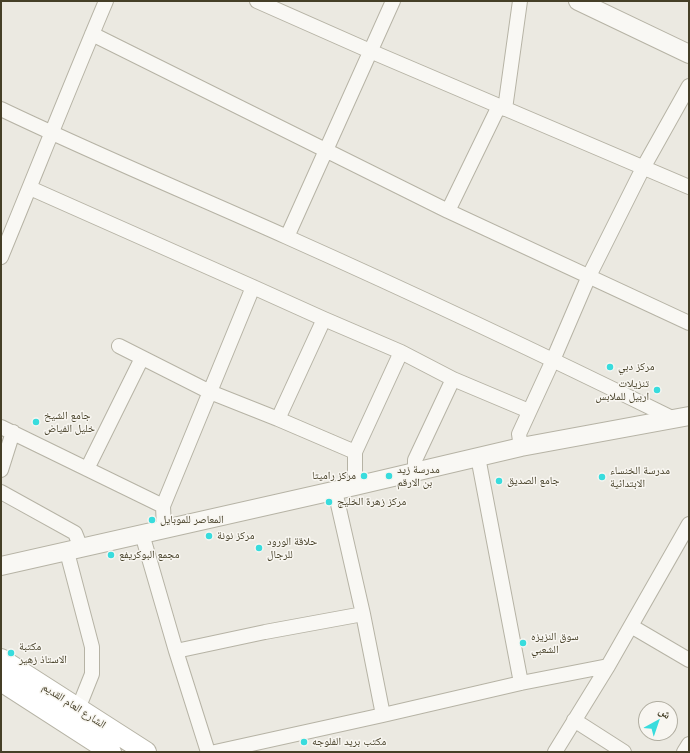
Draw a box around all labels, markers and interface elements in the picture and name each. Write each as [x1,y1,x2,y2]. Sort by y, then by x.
place label: مركز دبي [618,360,654,374]
marker: مركز دبي [605,362,615,372]
place label: تنزيلات اربيل للملابس [595,377,649,403]
marker: تنزيلات اربيل للملابس [652,385,662,395]
place label: جامع الشيخ خليل الفياض [44,409,95,435]
marker: جامع الشيخ خليل الفياض [31,417,41,427]
place label: مدرسة زيد بن الارقم [397,463,440,489]
place label: مدرسة الخنساء الابتدائية [610,464,670,490]
place label: مركز راميتا [312,469,356,483]
marker: مركز راميتا [359,471,369,481]
marker: مدرسة زيد بن الارقم [384,471,394,481]
marker: مدرسة الخنساء الابتدائية [597,472,607,482]
place label: جامع الصديق [507,474,559,488]
marker: جامع الصديق [494,476,504,486]
place label: مركز زهرة الخليج [337,495,406,509]
marker: مركز زهرة الخليج [324,497,334,507]
place label: المعاصر للموبايل [160,513,224,527]
marker: المعاصر للموبايل [147,515,157,525]
place label: مركز نونة [217,529,254,543]
marker: مركز نونة [204,531,214,541]
place label: حلاقة الورود للرجال [267,535,317,561]
marker: حلاقة الورود للرجال [254,543,264,553]
place label: مجمع البوكريفع [119,548,180,562]
marker: مجمع البوكريفع [106,550,116,560]
place label: سوق النزيزه الشعبي [531,630,579,656]
marker: سوق النزيزه الشعبي [518,638,528,648]
place label: مكتبة الاستاذ زهير [19,640,67,666]
marker: مكتبة الاستاذ زهير [6,648,16,658]
street label: الشارع العام القديم [40,681,108,731]
north arrow [638,701,678,741]
text: ش [656,703,675,722]
place label: مكتب بريد الفلوجه [312,735,386,749]
marker: مكتب بريد الفلوجه [299,737,309,747]

